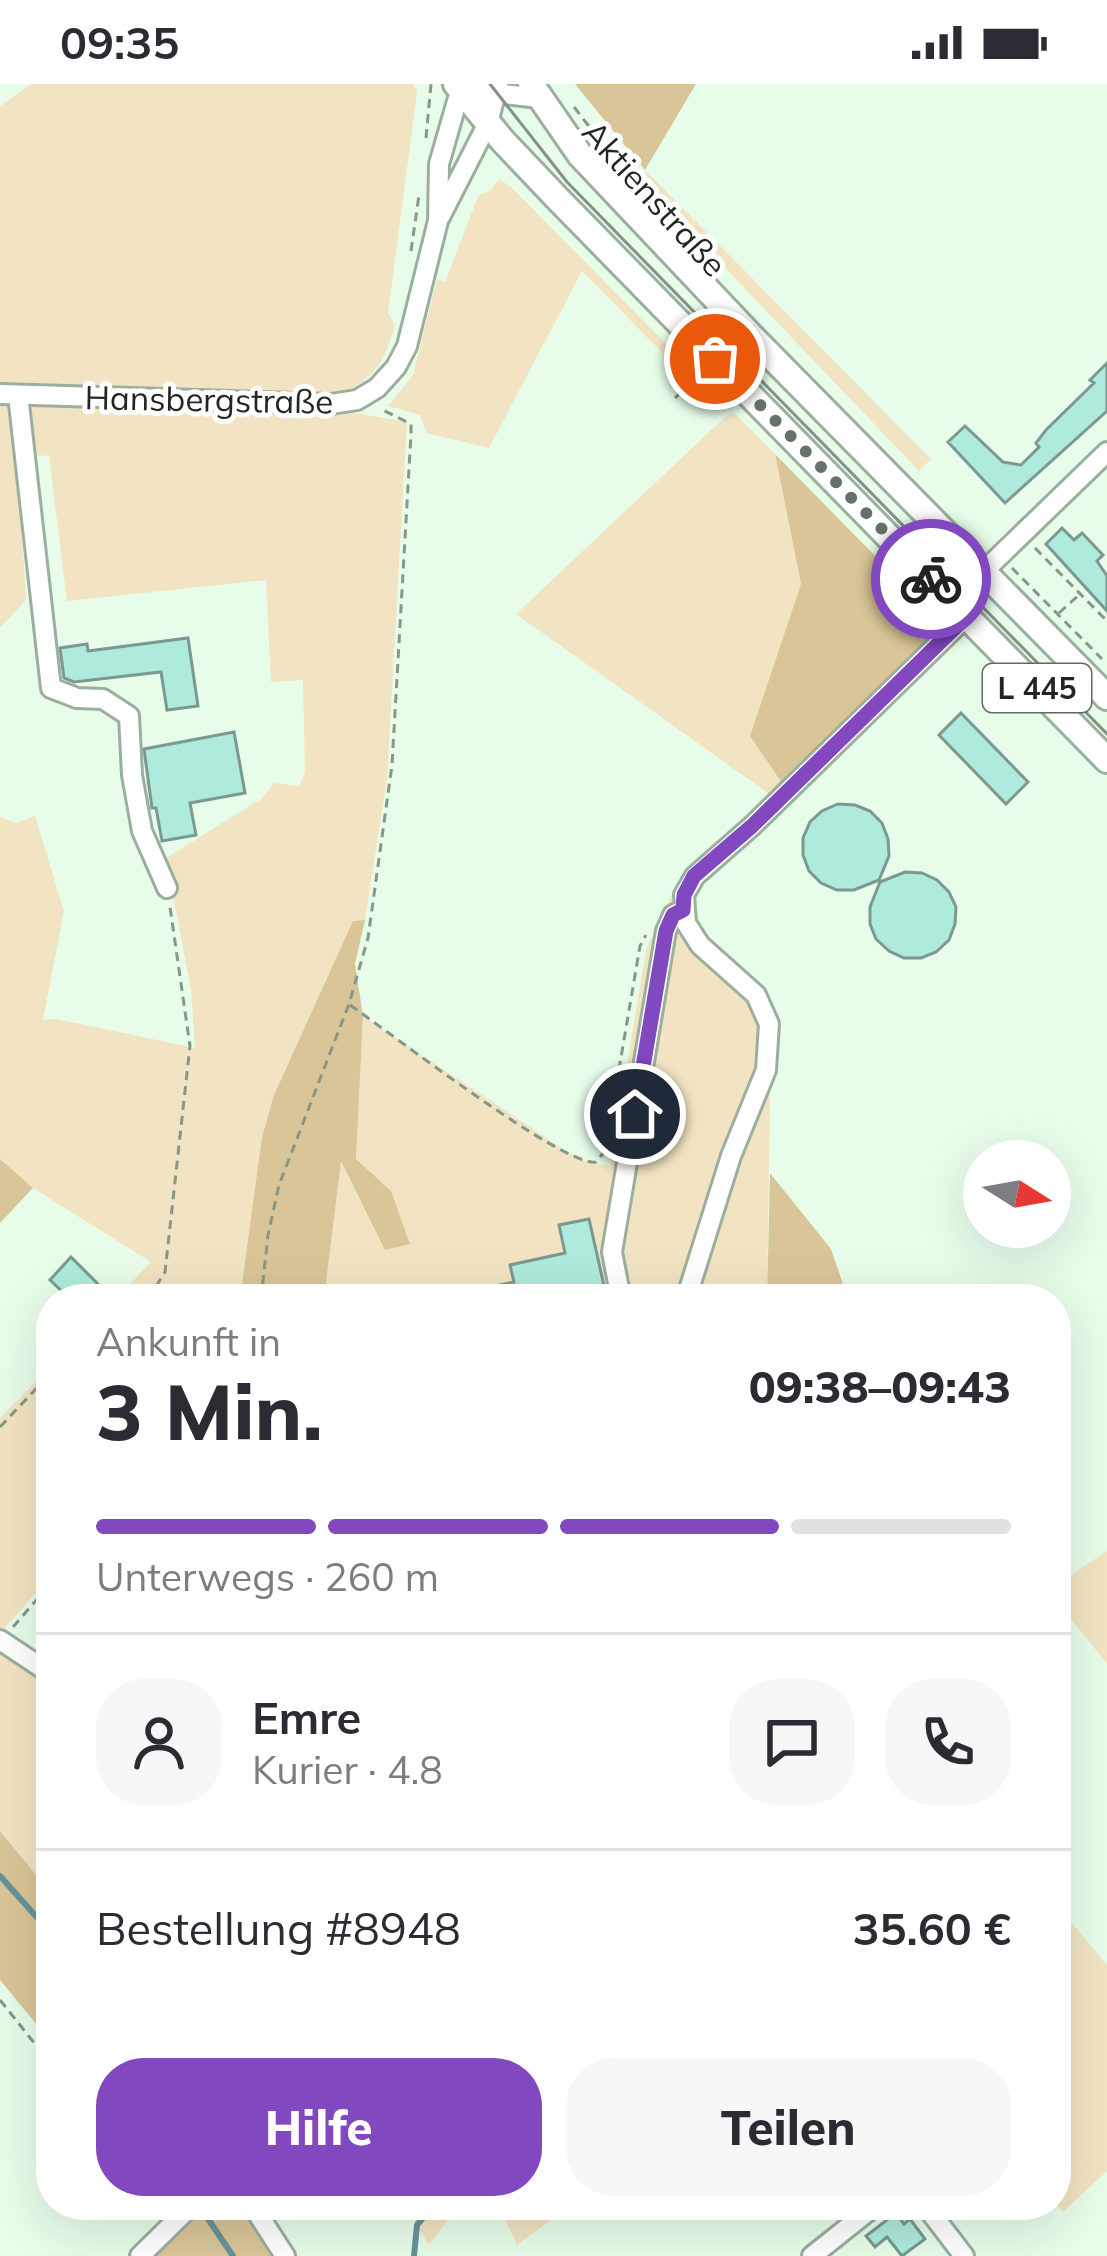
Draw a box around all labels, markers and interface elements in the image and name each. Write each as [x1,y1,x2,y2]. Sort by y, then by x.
text: 09:35 [60,14,179,70]
street label: Aktienstraße [574,112,736,284]
pin [664,308,766,410]
icon: bag [682,326,748,392]
street label: Hansbergstraße [84,376,334,422]
courier [871,519,991,639]
icon: bike [898,546,964,612]
road number: L 445 [983,664,1091,712]
pin [584,1063,686,1165]
icon: home [602,1081,668,1147]
north arrow [963,1140,1071,1248]
map controls [963,1140,1071,1248]
text: Ankunft in [96,1317,281,1366]
text: 09:38–09:43 [749,1358,1011,1414]
text: 3 Min. [96,1362,323,1460]
text: Unterwegs · 260 m [96,1552,439,1601]
button: person [96,1679,222,1805]
button: chat [729,1679,855,1805]
button: phone [885,1679,1011,1805]
text: Emre [252,1689,361,1745]
text: Kurier · 4.8 [252,1745,443,1794]
text: Bestellung #8948 [96,1900,461,1956]
text: 35.60 € [853,1900,1011,1956]
button: Hilfe [96,2058,542,2196]
button: Teilen [566,2058,1011,2196]

